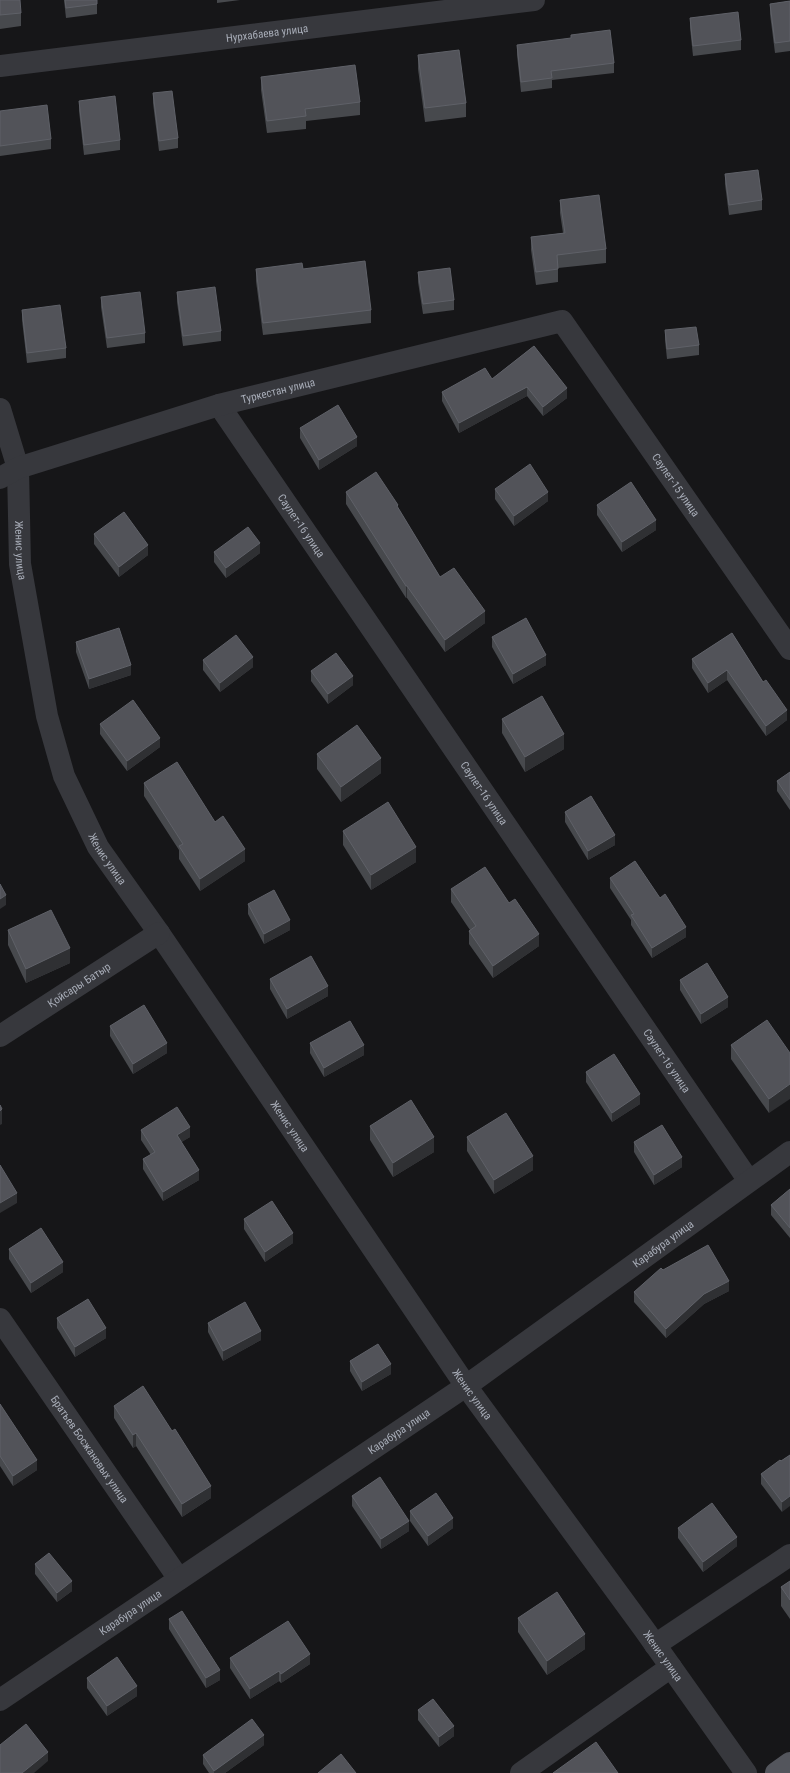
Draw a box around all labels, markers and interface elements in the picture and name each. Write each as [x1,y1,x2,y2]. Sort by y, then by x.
street label: Нурхабаева улица [225,21,309,45]
street label: Туркестан улица [240,375,316,406]
street label: Саулет-15 улица [649,451,702,519]
street label: Саулет-16 улица [275,491,328,560]
street label: Женис улица [13,521,29,581]
street label: Саулет-16 улица [458,759,510,827]
street label: Женис улица [86,831,129,887]
street label: Қойсары Батыр [45,960,113,1010]
street label: Саулет-16 улица [641,1026,693,1095]
street label: Женис улица [268,1098,312,1154]
street label: Карабура улица [630,1217,696,1270]
street label: Женис улица [450,1366,495,1422]
street label: Братьев Босжановых улица [48,1393,131,1505]
street label: Карабура улица [365,1406,432,1457]
street label: Карабура улица [97,1587,164,1638]
street label: Женис улица [641,1628,685,1684]

